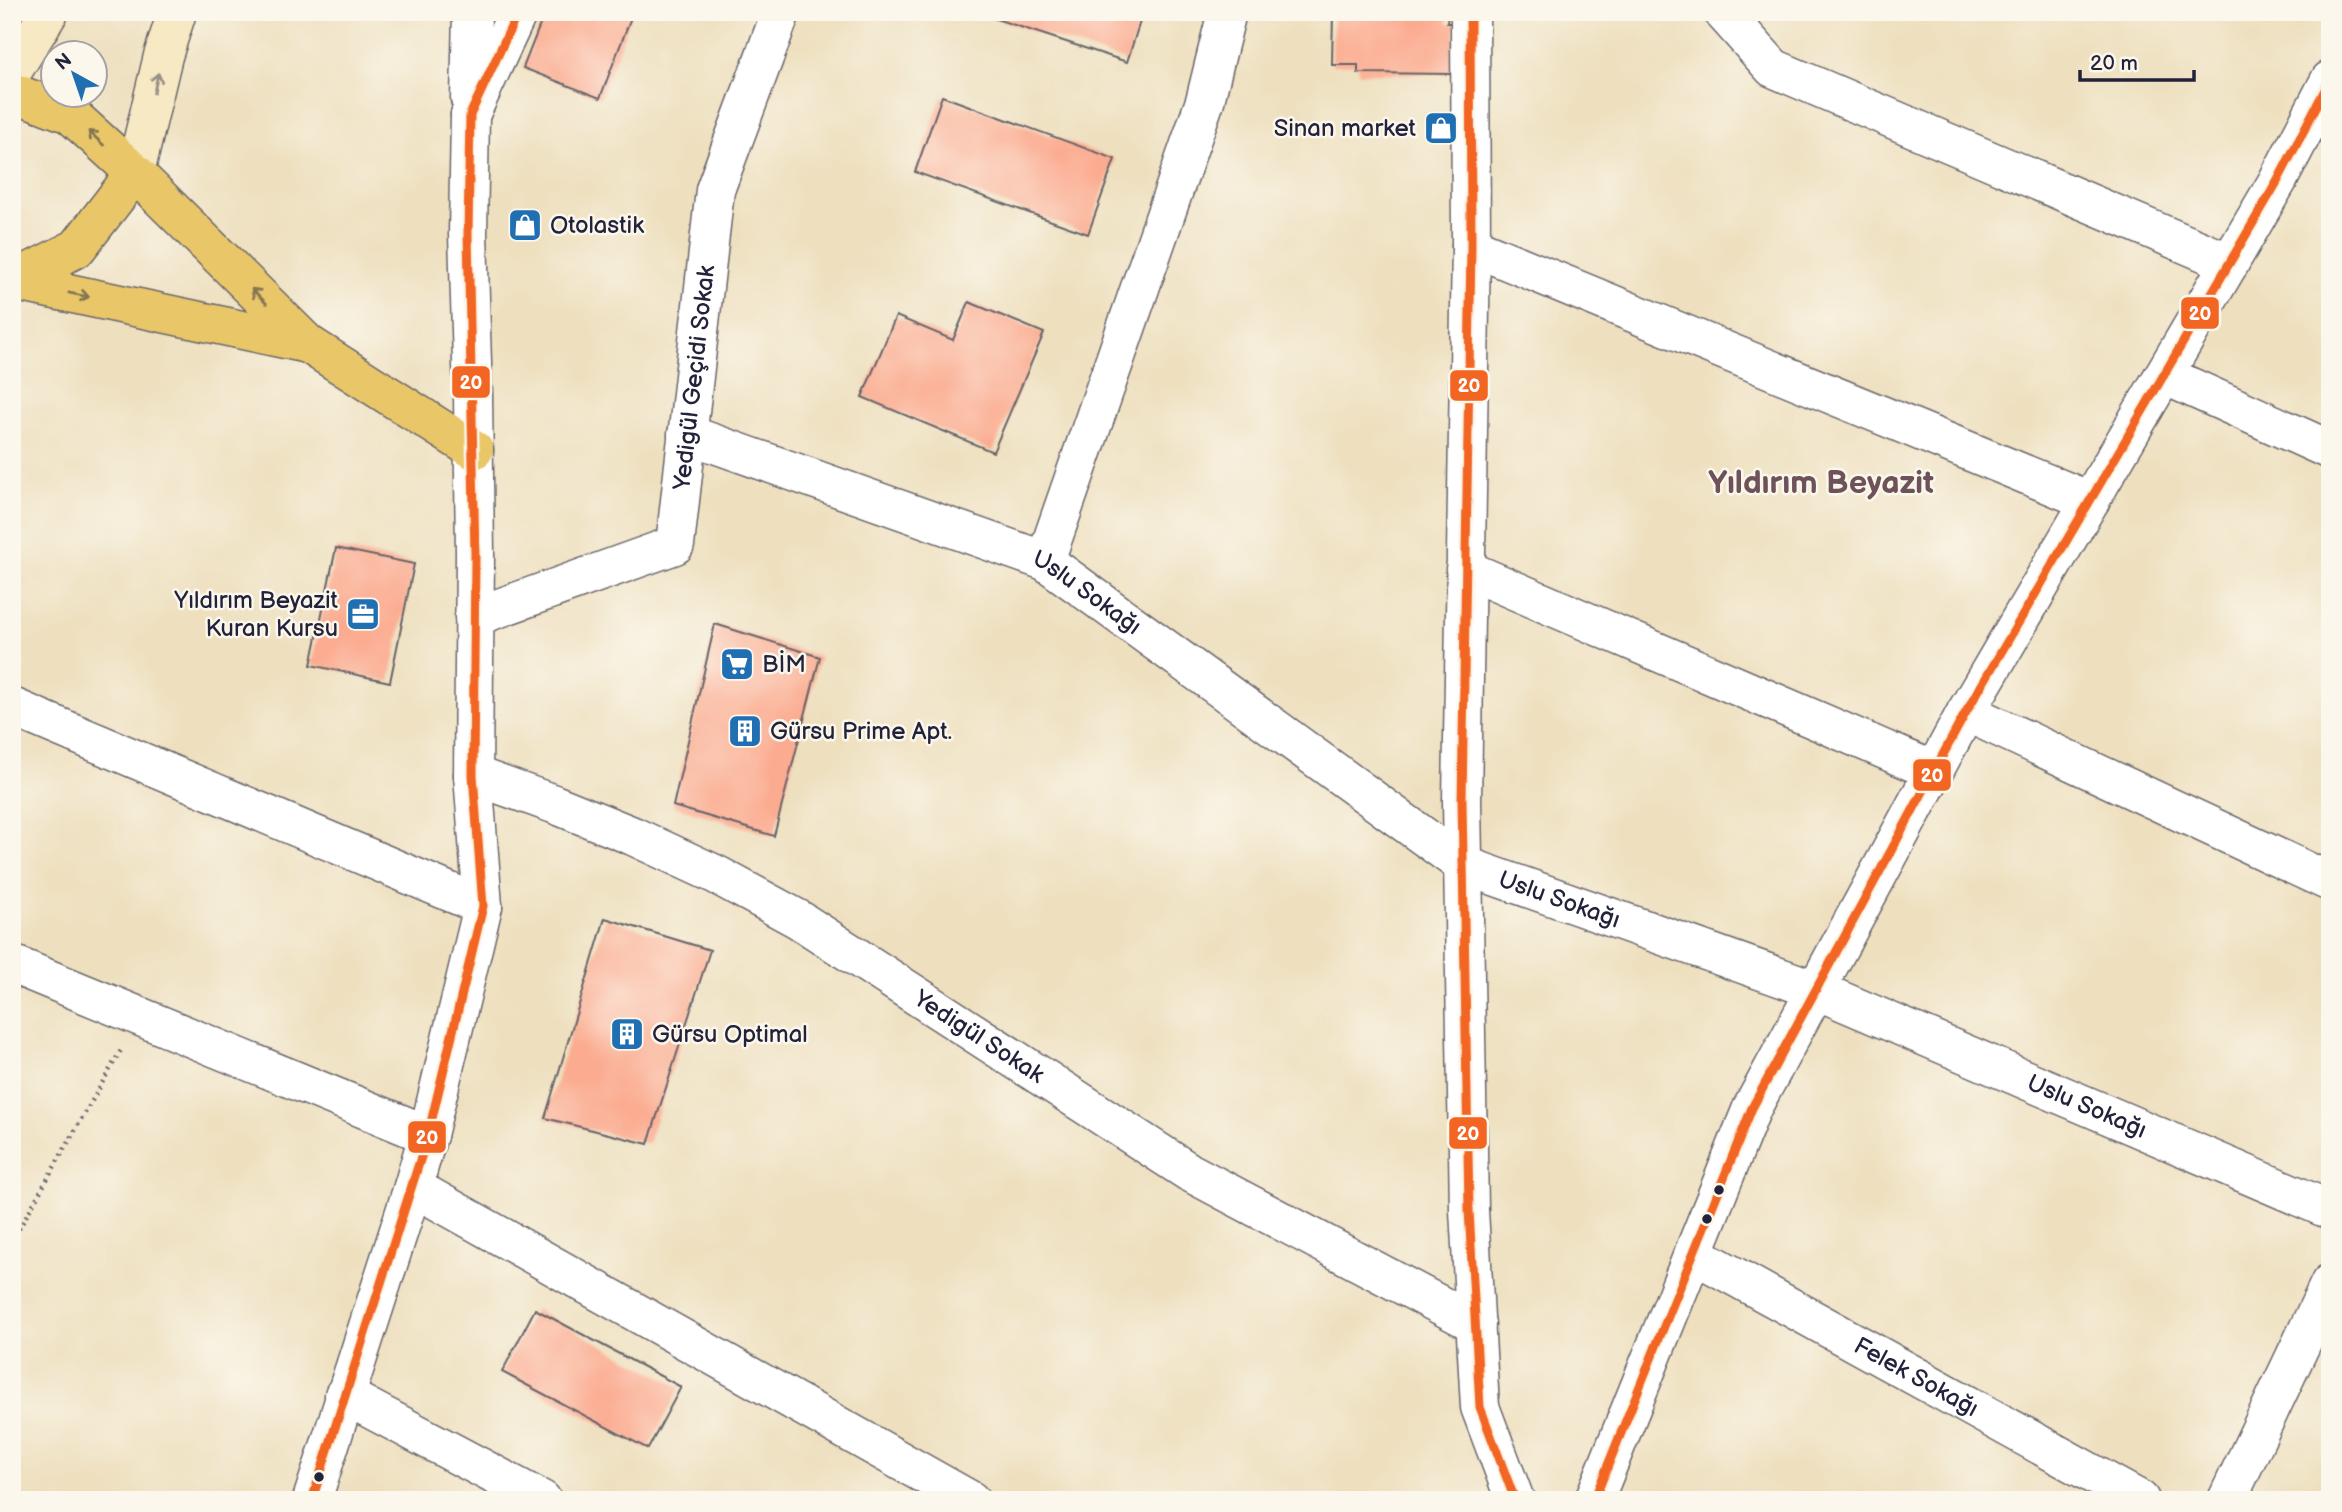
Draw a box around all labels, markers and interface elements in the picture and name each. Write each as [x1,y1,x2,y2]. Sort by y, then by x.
north arrow [38,38,108,108]
scale bar [2080,38,2193,82]
text: N [51,49,77,76]
text: 20 m [2090,51,2138,76]
one-way arrow [150,72,163,95]
shop icon: Sinan market [1422,109,1460,147]
place label: Sinan market [1274,114,1417,143]
one-way arrow [88,129,105,146]
shop icon: Otolastik [506,206,544,244]
place label: Otolastik [550,211,644,240]
street label: Yedigül Geçidi Sokak [667,264,721,492]
one-way arrow [251,288,268,305]
one-way arrow [67,289,90,303]
line badge: 20 [2180,296,2220,330]
text: 20 [2189,303,2211,326]
line badge: 20 [451,365,491,399]
line badge: 20 [1449,369,1489,402]
text: 20 [460,372,482,395]
text: 20 [1458,375,1480,398]
district label: Yıldırım Beyazit [1708,464,1934,503]
street label: Uslu Sokağı [1029,544,1147,641]
place label: Yıldırım Beyazit Kuran Kursu [173,586,339,643]
office icon: Yıldırım Beyazit Kuran Kursu [344,595,382,633]
supermarket icon: BİM [718,645,756,683]
place label: BİM [762,650,806,679]
building icon: Gürsu Prime Apt. [726,712,764,750]
place label: Gürsu Prime Apt. [770,717,952,746]
line badge: 20 [1912,758,1952,792]
text: 20 [1921,765,1943,788]
street label: Uslu Sokağı [1495,864,1624,934]
street label: Yedigül Sokak [908,983,1050,1089]
building icon: Gürsu Optimal [608,1015,646,1053]
place label: Gürsu Optimal [652,1020,808,1049]
street label: Uslu Sokağı [2023,1068,2151,1144]
line badge: 20 [1448,1116,1488,1150]
line badge: 20 [407,1120,447,1154]
text: 20 [1457,1123,1479,1146]
text: 20 [416,1127,438,1150]
unlabelled marker [1712,1183,1726,1197]
unlabelled marker [1700,1212,1714,1226]
street label: Felek Sokağı [1849,1331,1984,1423]
unlabelled marker [312,1470,326,1484]

